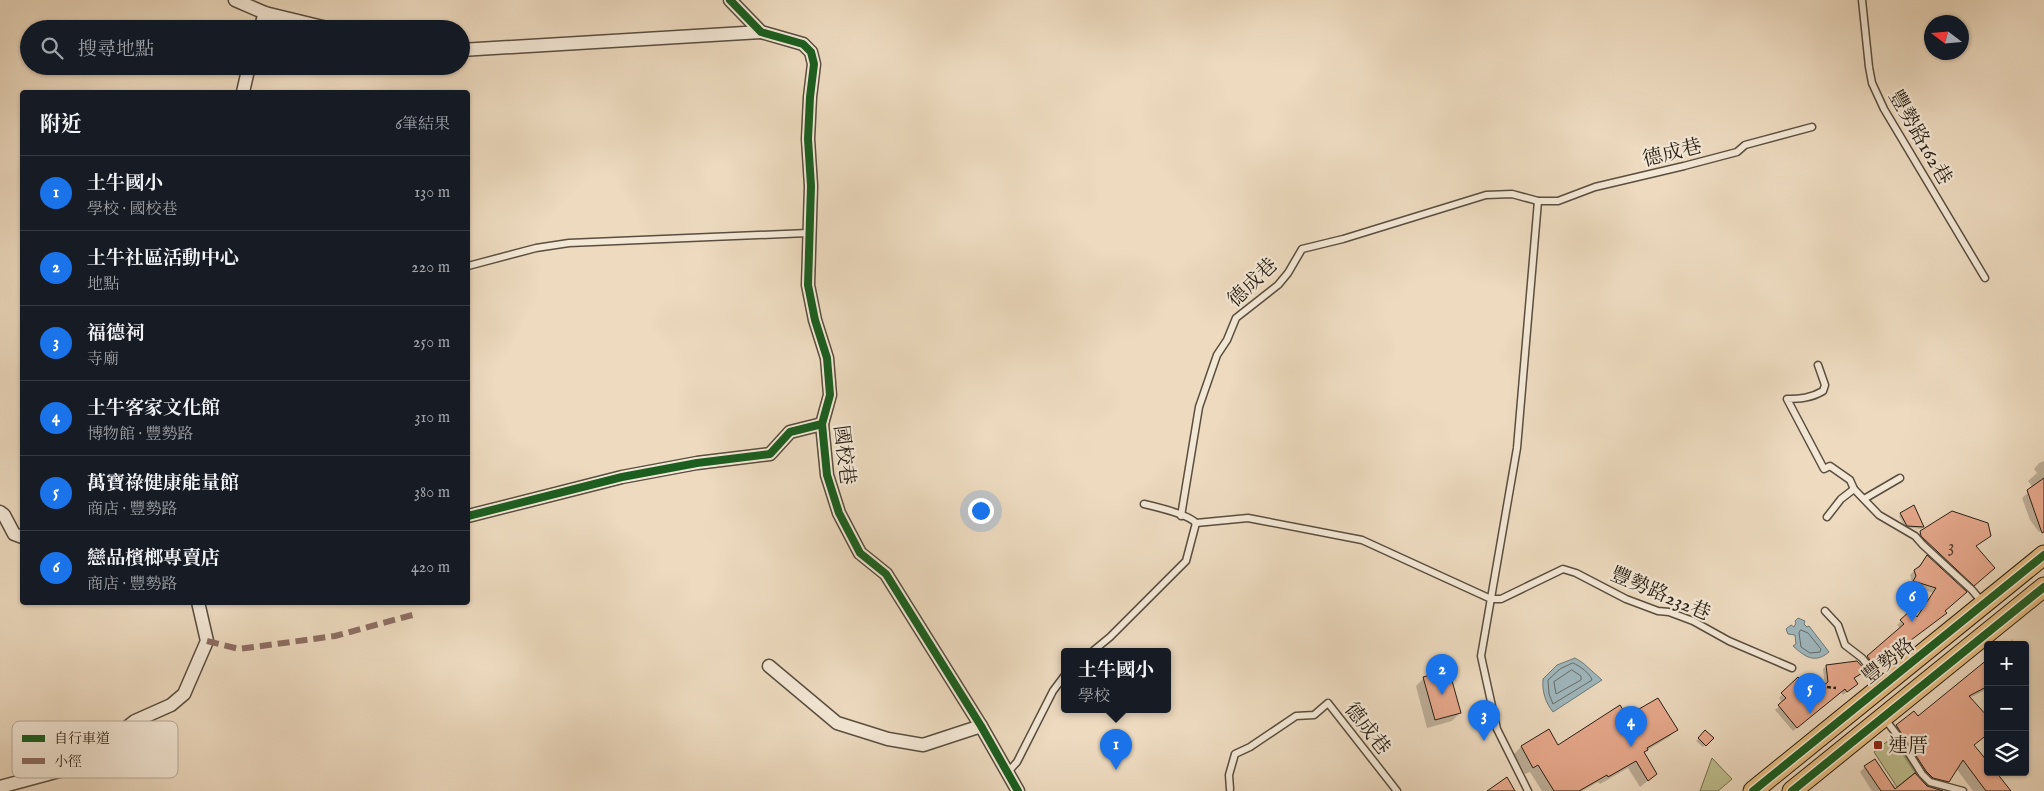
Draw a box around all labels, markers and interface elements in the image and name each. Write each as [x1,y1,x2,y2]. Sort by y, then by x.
north arrow [1924,15,1969,60]
search box [20,20,470,75]
icon: search [38,34,66,62]
text: 搜尋地點 [78,38,154,62]
street label: 豐勢路162巷 [1883,86,1957,190]
text: 附近 [40,112,82,139]
text: 6筆結果 [395,115,450,135]
street label: 德成巷 [1640,134,1704,173]
text: 土牛國小 [87,172,163,196]
text: 1 [53,183,59,203]
text: 130 m [414,183,450,203]
text: 學校 · 國校巷 [87,200,178,220]
text: 土牛社區活動中心 [87,247,239,271]
street label: 德成巷 [1223,253,1283,313]
text: 2 [52,258,60,278]
text: 220 m [411,258,450,278]
text: 地點 [87,275,119,295]
text: 福德祠 [87,322,144,346]
text: 3 [53,333,59,353]
text: 250 m [413,333,450,353]
text: 寺廟 [87,350,119,370]
text: 土牛客家文化館 [87,397,220,421]
text: 4 [52,408,60,428]
text: 310 m [414,408,450,428]
street label: 國校巷 [827,424,860,486]
text: 博物館 · 豐勢路 [87,425,194,445]
text: 萬寶祿健康能量館 [87,472,239,496]
text: 5 [53,483,59,503]
text: 380 m [414,483,450,503]
your location [968,498,994,524]
text: 商店 · 豐勢路 [87,500,178,520]
house number: 3 [1948,536,1954,559]
text: 戀品檳榔專賣店 [87,547,220,571]
text: 6 [53,558,59,578]
text: 420 m [411,558,450,578]
street label: 豐勢路232巷 [1607,562,1714,627]
text: 商店 · 豐勢路 [87,575,178,595]
pin: 6 [1896,581,1928,622]
street label: 豐勢路 [1858,633,1920,690]
map controls [1984,641,2029,776]
button: + [1984,641,2029,686]
popup [1061,648,1171,713]
pin: 2 [1426,654,1458,695]
text: 土牛國小 [1078,659,1154,683]
pin: 5 [1794,673,1826,714]
button: − [1984,686,2029,731]
text: 學校 [1078,687,1110,707]
street label: 德成巷 [1338,698,1395,760]
pin: 3 [1468,700,1500,741]
pin: 4 [1615,706,1647,747]
legend [12,721,178,778]
pin: 1 [1100,729,1132,770]
text: 自行車道 [54,730,110,748]
button: layers [1984,731,2029,776]
place label: 連厝 [1888,734,1928,759]
marker: 連厝 [1872,739,1884,751]
text: 小徑 [54,753,82,771]

